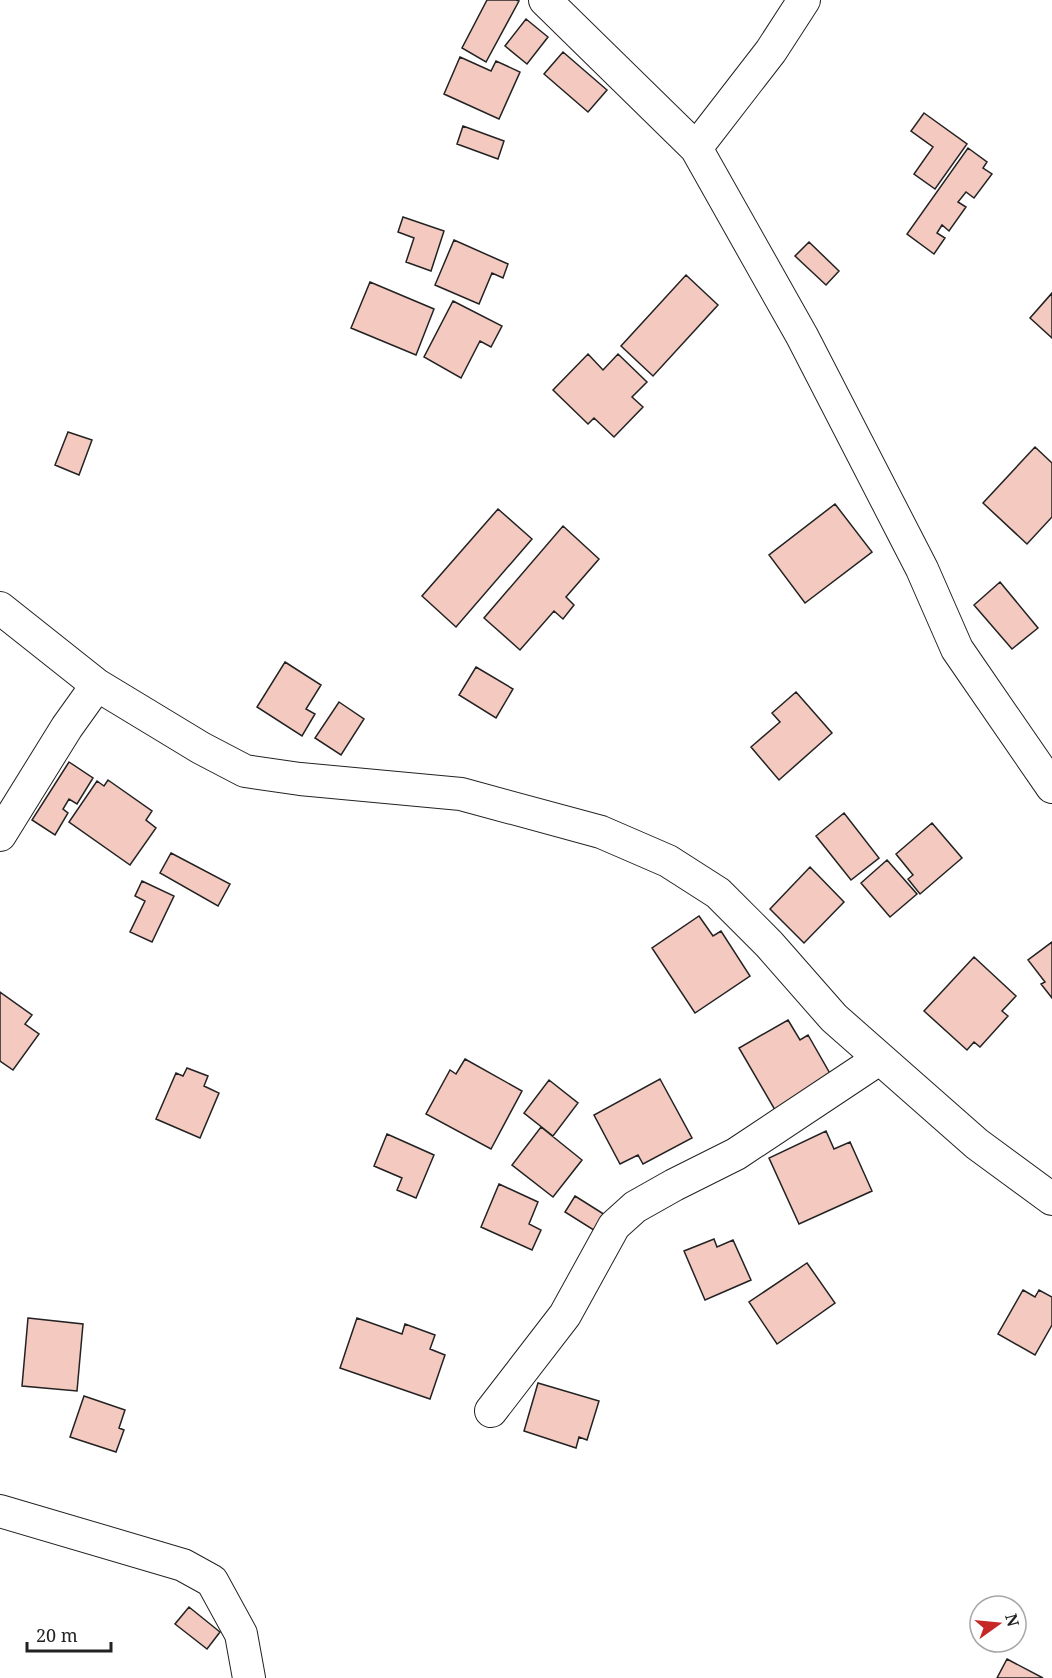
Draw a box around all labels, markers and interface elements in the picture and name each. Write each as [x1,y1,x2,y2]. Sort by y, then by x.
north arrow [968,1594,1028,1654]
text: N [1000,1611,1025,1629]
scale bar [27,1615,111,1653]
text: 20 m [36,1623,78,1647]

